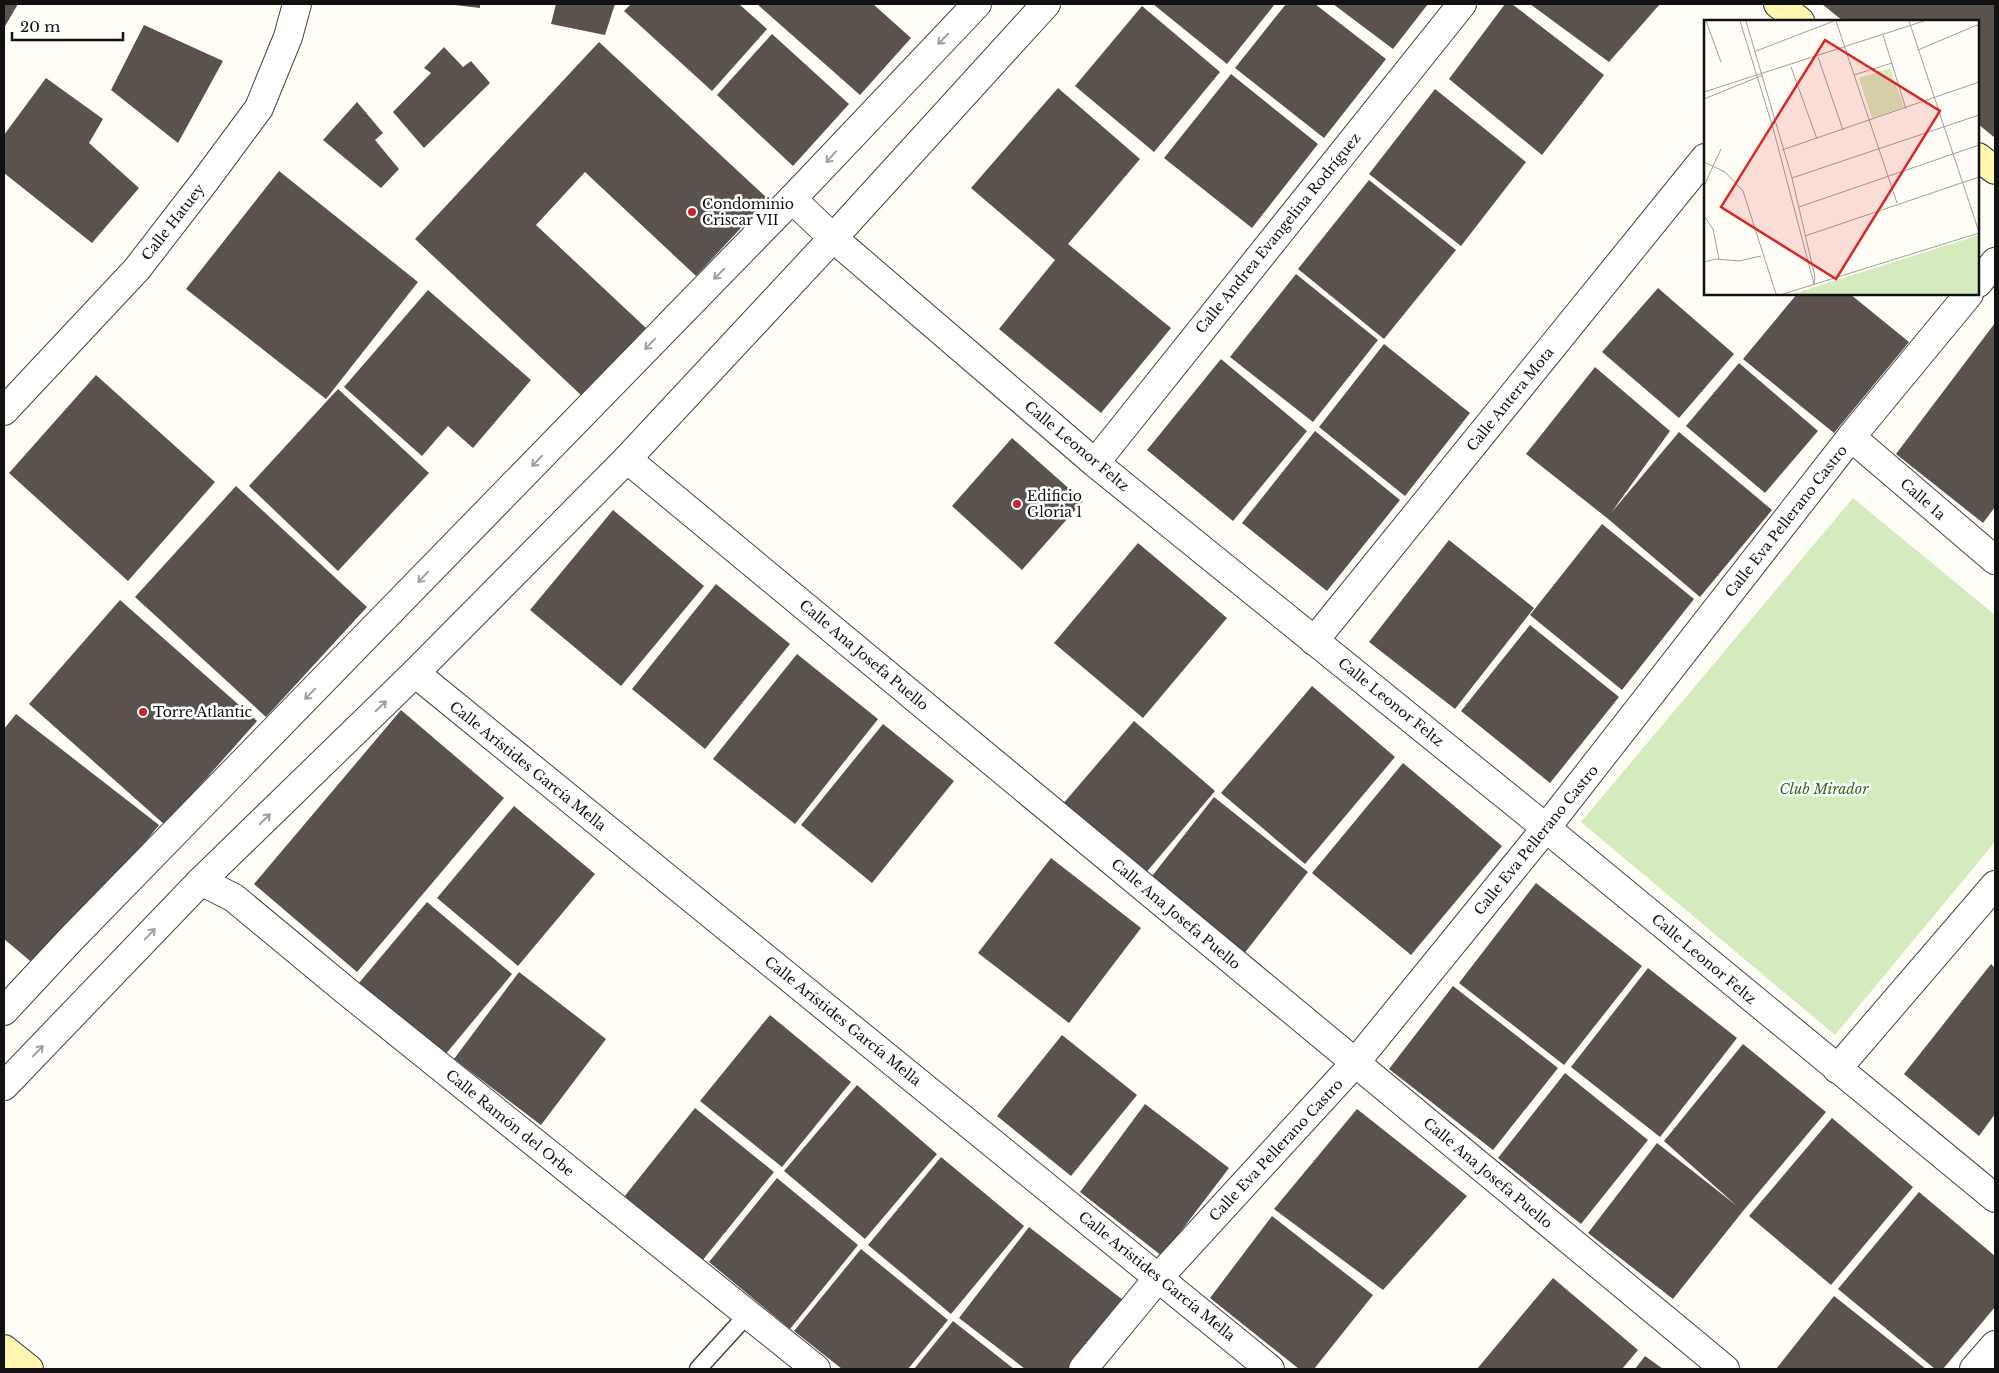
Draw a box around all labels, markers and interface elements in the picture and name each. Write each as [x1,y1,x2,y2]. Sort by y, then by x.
scale bar [12,10,124,42]
text: 20 m [20,17,60,36]
inset map [1704,20,1979,295]
one-way arrow [937,33,949,46]
street label: Calle Andrea Evangelina Rodríguez [1191,129,1365,337]
one-way arrow [825,151,837,163]
street label: Calle Hatuey [137,180,209,264]
place label: Condominio Criscar VII [702,195,794,229]
marker: Condominio Criscar VII [686,206,698,218]
one-way arrow [713,268,725,280]
one-way arrow [644,338,656,351]
street label: Calle Antera Mota [1463,343,1558,455]
street label: Calle Leonor Feltz [1021,397,1133,495]
street label: Calle Eva Pellerano Castro [1721,441,1851,601]
one-way arrow [530,455,543,467]
street label: Calle 1a [1897,474,1950,524]
place label: Edificio Gloria 1 [1027,487,1082,521]
marker: Edificio Gloria 1 [1011,498,1023,510]
one-way arrow [417,571,429,584]
street label: Calle Ana Josefa Puello [796,596,932,714]
street label: Calle Leonor Feltz [1334,654,1448,750]
one-way arrow [304,687,316,700]
street label: Calle Arístides García Mella [446,697,610,835]
one-way arrow [375,700,388,712]
place label: Torre Atlantic [153,703,253,721]
marker: Torre Atlantic [137,706,149,718]
street label: Calle Eva Pellerano Castro [1470,761,1602,919]
park label: Club Mirador [1779,780,1869,798]
one-way arrow [259,813,271,825]
street label: Calle Ana Josefa Puello [1108,855,1244,973]
street label: Calle Leonor Feltz [1648,910,1760,1008]
one-way arrow [144,928,156,940]
street label: Calle Arístides García Mella [761,952,925,1090]
one-way arrow [31,1045,44,1057]
street label: Calle Ramón del Orbe [442,1066,578,1180]
street label: Calle Eva Pellerano Castro [1205,1075,1347,1225]
street label: Calle Ana Josefa Puello [1420,1114,1556,1232]
street label: Calle Arístides García Mella [1075,1207,1239,1345]

